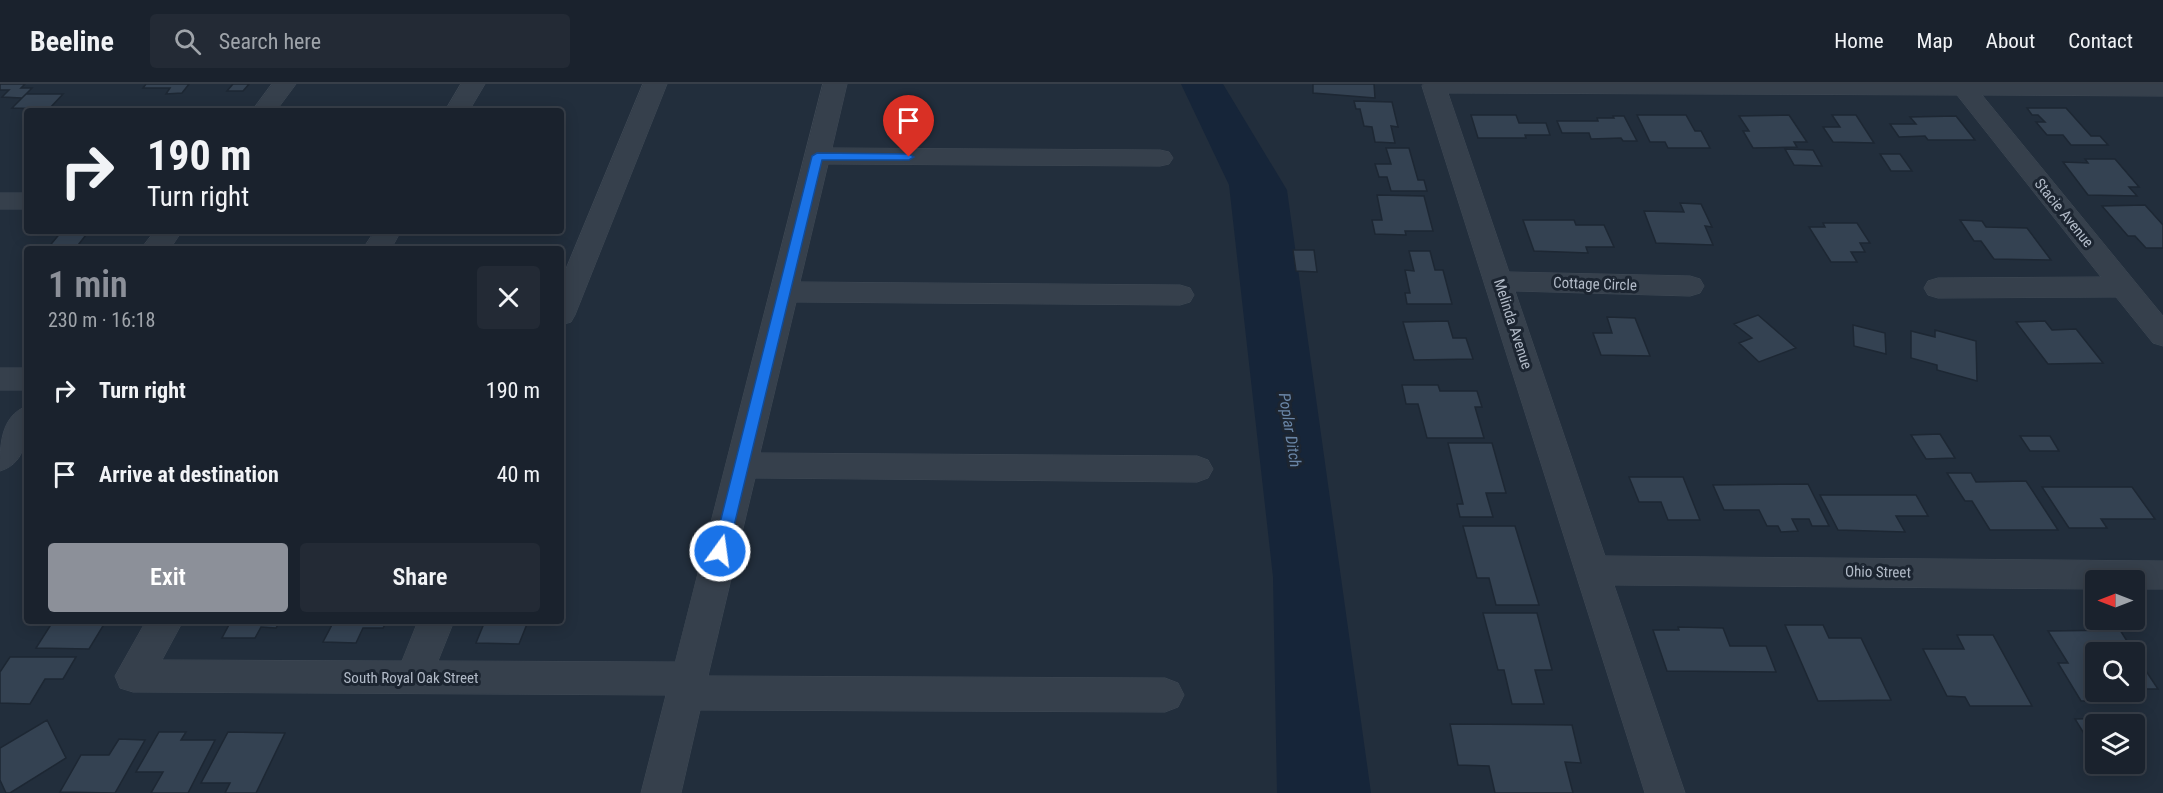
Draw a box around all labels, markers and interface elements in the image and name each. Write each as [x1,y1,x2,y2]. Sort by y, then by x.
search box [150,14,570,68]
text: Beeline [30,25,114,58]
icon: search [171,25,204,58]
text: Search here [219,29,321,54]
text: Home [1834,29,1884,53]
text: Map [1917,29,1953,53]
text: About [1986,29,2035,53]
text: Contact [2068,29,2133,53]
pin [883,95,934,157]
icon: arrive [892,104,925,137]
text: 190 m [147,131,252,180]
icon: right [48,132,126,210]
street label: Stacie Avenue [2031,175,2097,251]
text: Turn right [147,181,249,213]
text: 1 min [48,264,128,306]
button: close [477,266,540,329]
street label: Cottage Circle [1553,274,1637,294]
street label: Melinda Avenue [1490,277,1536,371]
text: 230 m · 16:18 [48,308,155,332]
icon: right [48,374,81,407]
text: Turn right [99,378,186,403]
text: 190 m [486,378,540,403]
water label: Poplar Ditch [1275,391,1305,469]
icon: arrive [48,458,81,491]
text: Arrive at destination [99,462,279,487]
text: 40 m [497,462,540,487]
position arrow [688,519,752,583]
button: Exit [48,543,288,612]
button: Share [300,543,540,612]
street label: Ohio Street [1845,562,1911,582]
north arrow [2085,570,2145,630]
map controls [2085,570,2145,774]
button: search [2085,642,2145,702]
street label: South Royal Oak Street [344,669,478,687]
button: layers [2085,714,2145,774]

